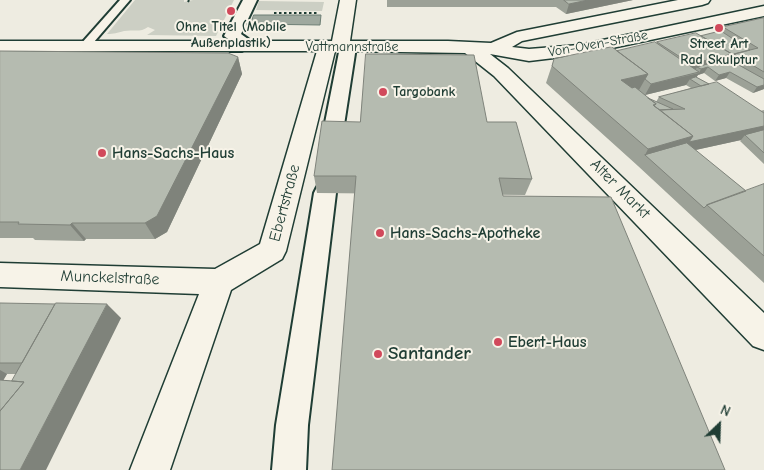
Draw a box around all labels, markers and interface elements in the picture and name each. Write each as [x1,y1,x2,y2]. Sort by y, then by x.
marker: Ohne Titel (Mobile Außenplastik) [225,5,237,17]
place label: Ohne Titel (Mobile Außenplastik) [176,19,286,52]
marker: Street Art Rad Skulptur [713,22,725,34]
street label: Von-Oven-Straße [547,27,649,61]
place label: Street Art Rad Skulptur [680,36,758,68]
street label: Vattmannstraße [306,39,398,55]
place label: Targobank [393,84,455,100]
marker: Targobank [377,86,389,98]
place label: Hans-Sachs-Haus [112,143,234,163]
marker: Hans-Sachs-Haus [96,147,108,159]
street label: Alter Markt [586,155,654,223]
street label: Ebertstraße [265,162,305,244]
place label: Hans-Sachs-Apotheke [390,223,540,243]
marker: Hans-Sachs-Apotheke [374,227,386,239]
street label: Munckelstraße [60,267,160,289]
place label: Ebert-Haus [508,332,587,352]
marker: Ebert-Haus [492,336,504,348]
place label: Santander [388,343,471,365]
marker: Santander [372,348,384,360]
north arrow [694,400,744,450]
text: N [718,401,733,420]

